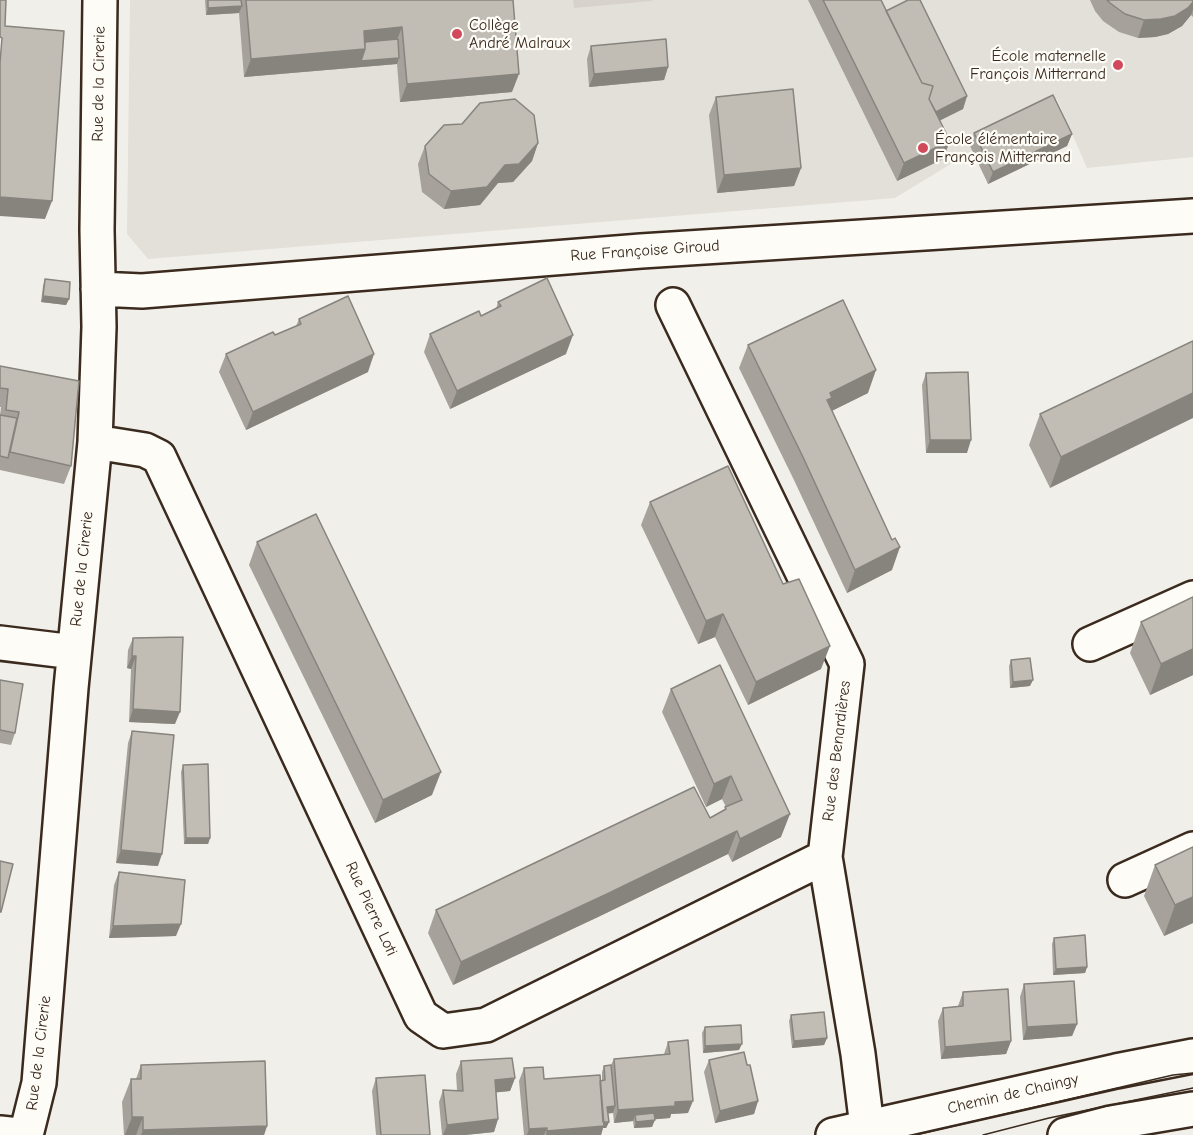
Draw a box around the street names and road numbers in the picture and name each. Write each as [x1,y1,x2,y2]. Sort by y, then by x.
street label: Rue de la Cirerie [88,26,110,142]
street label: Rue Françoise Giroud [570,236,720,266]
street label: Rue de la Cirerie [66,511,98,627]
street label: Rue des Benardières [819,680,855,822]
street label: Rue Pierre Loti [341,859,401,959]
street label: Rue de la Cirerie [22,994,56,1112]
street label: Chemin de Chaingy [946,1070,1080,1118]

